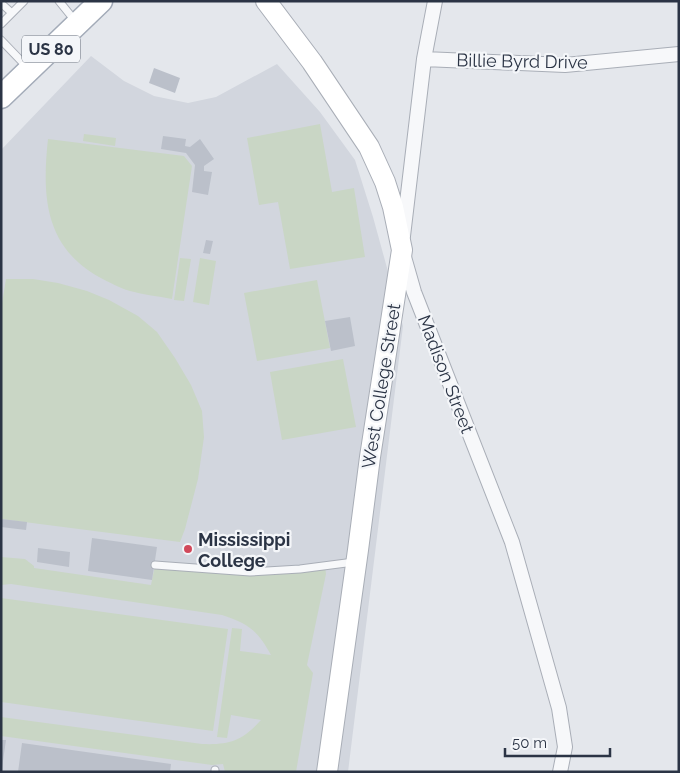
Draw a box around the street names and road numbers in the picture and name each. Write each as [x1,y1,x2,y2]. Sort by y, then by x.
road number: US 80 [22,36,80,62]
street label: Billie Byrd Drive [456,49,588,73]
street label: West College Street [358,302,404,470]
street label: Madison Street [414,312,478,436]

